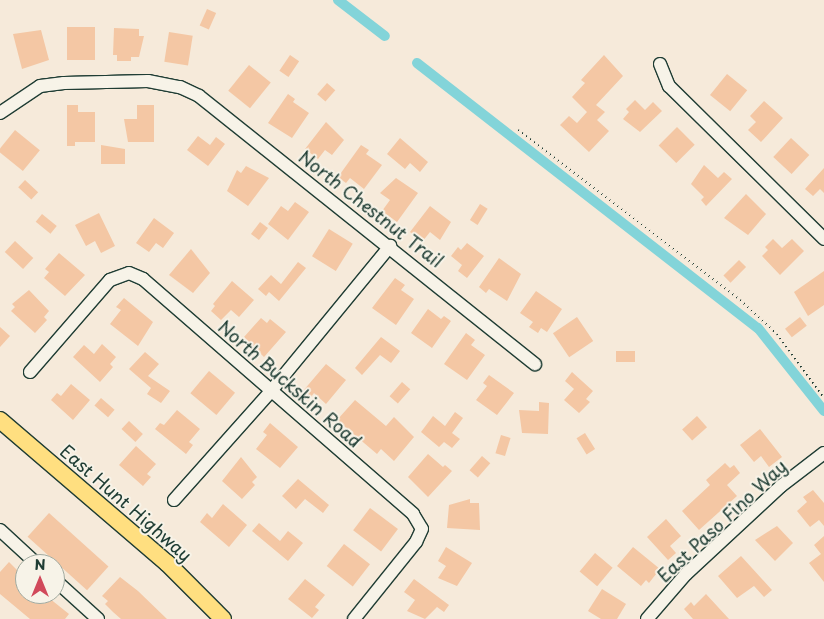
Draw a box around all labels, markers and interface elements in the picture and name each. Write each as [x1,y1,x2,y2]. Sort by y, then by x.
street label: North Chestnut Trail [294,145,448,273]
street label: North Buckskin Road [214,316,366,452]
street label: East Hunt Highway [56,440,196,566]
street label: East Paso Fino Way [653,456,791,586]
north arrow [15,554,65,604]
text: N [34,554,46,575]

